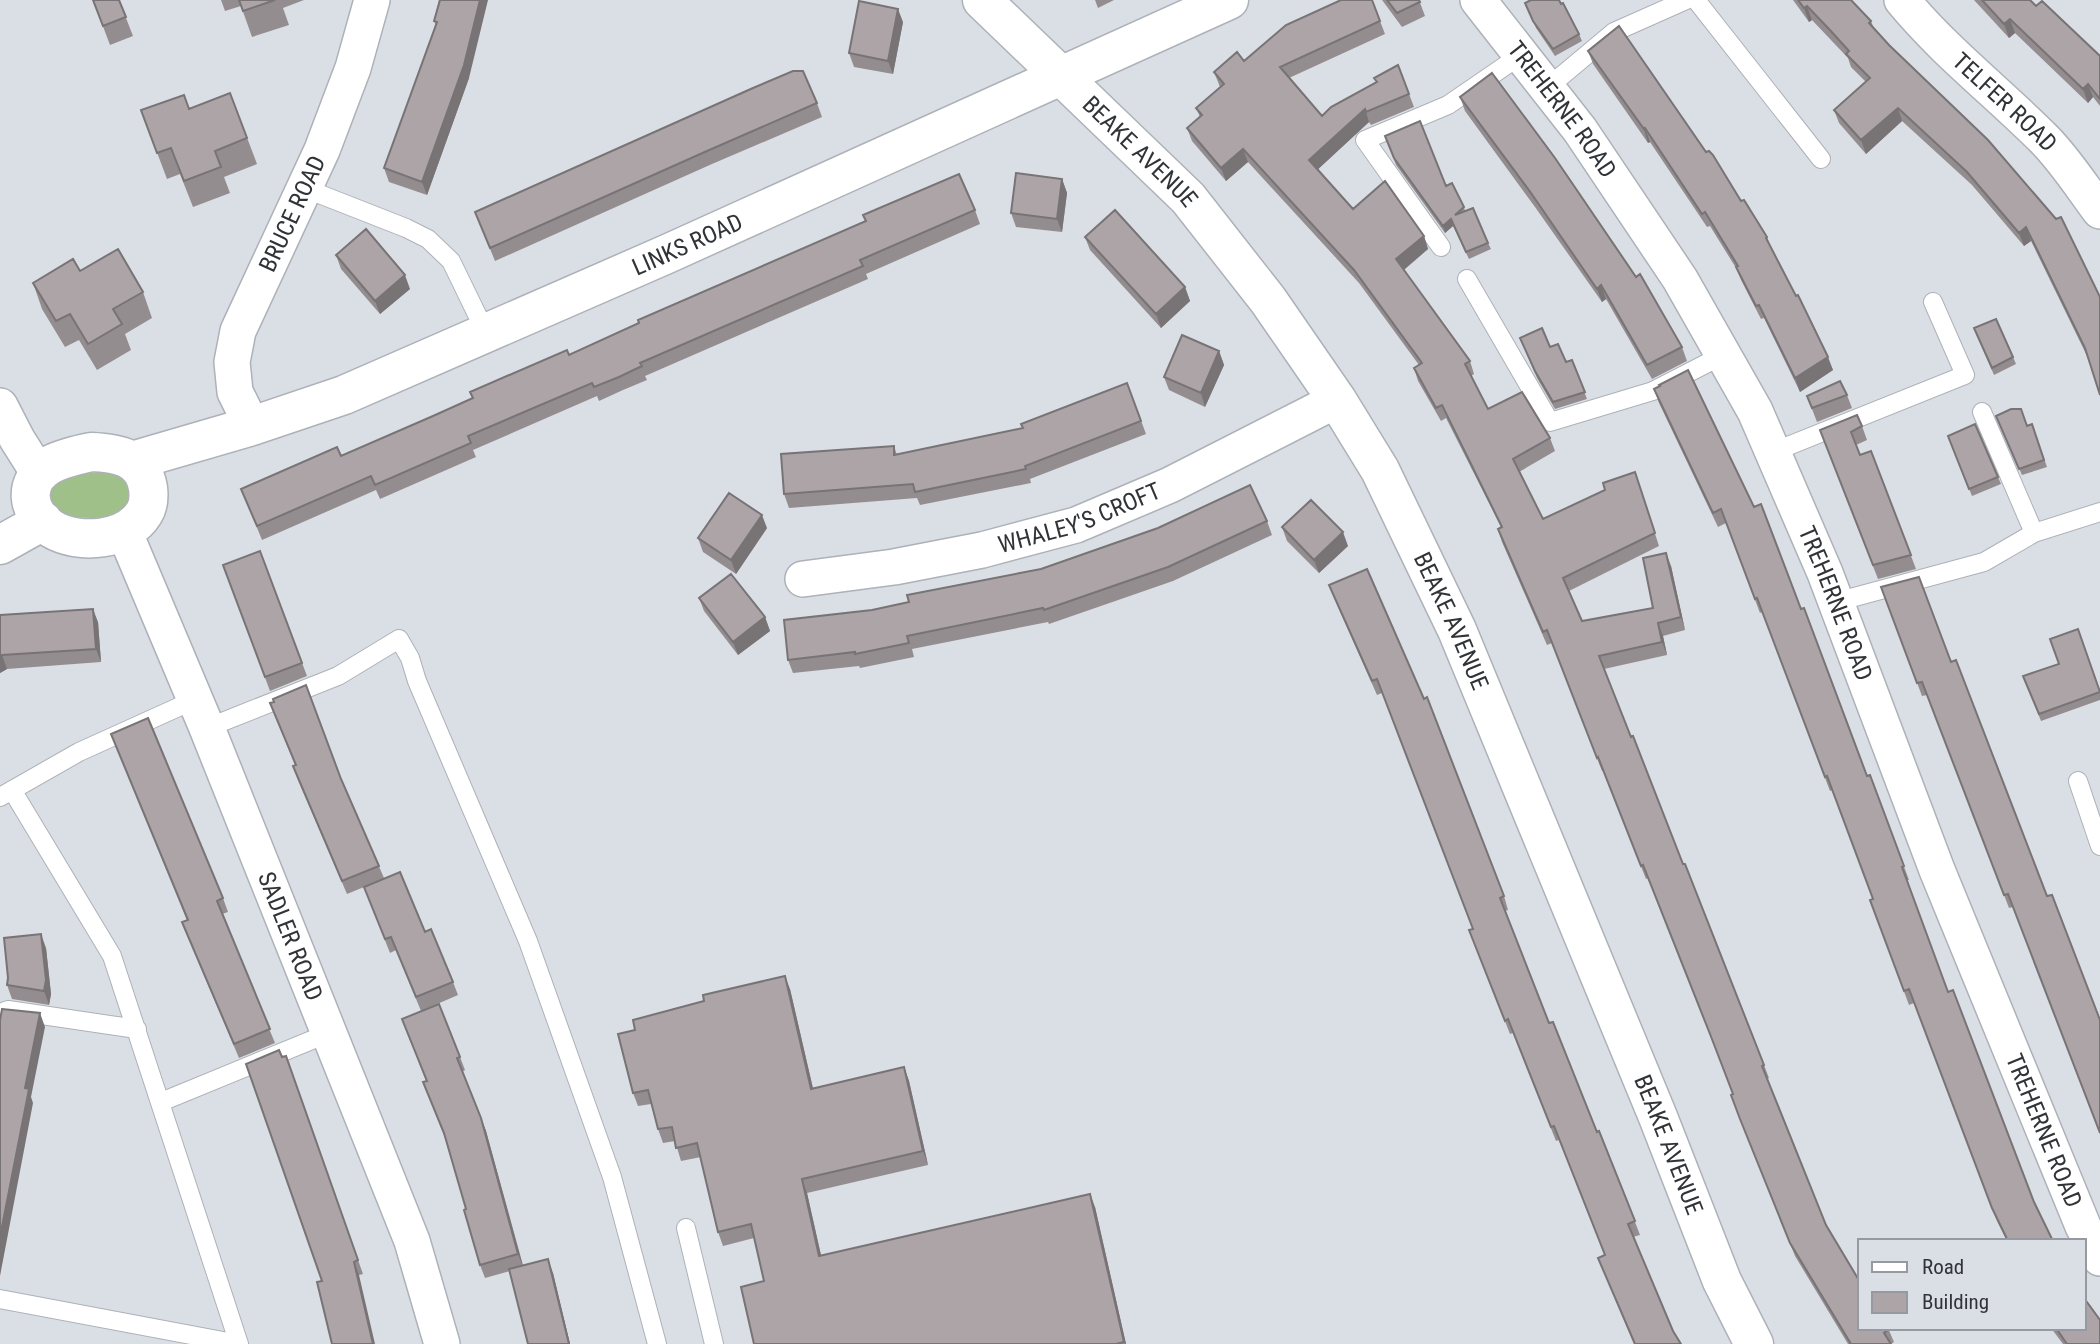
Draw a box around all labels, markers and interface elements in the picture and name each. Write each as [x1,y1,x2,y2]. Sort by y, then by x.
street label: TREHERNE ROAD [1502,36,1622,183]
street label: TELFER ROAD [1947,47,2063,157]
street label: BEAKE AVENUE [1077,90,1204,212]
street label: BRUCE ROAD [253,151,331,276]
street label: LINKS ROAD [628,208,747,281]
street label: WHALEY'S CROFT [995,477,1165,559]
street label: TREHERNE ROAD [1792,522,1878,684]
street label: BEAKE AVENUE [1408,548,1494,694]
street label: SADLER ROAD [252,868,328,1005]
street label: TREHERNE ROAD [2000,1050,2088,1212]
street label: BEAKE AVENUE [1628,1071,1709,1219]
legend [1858,1239,2086,1330]
text: Road [1922,1255,1964,1279]
text: Building [1922,1290,1989,1314]

